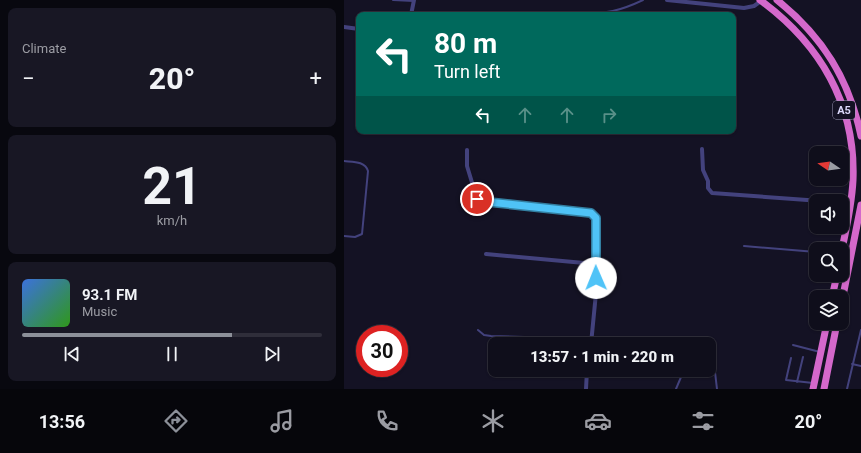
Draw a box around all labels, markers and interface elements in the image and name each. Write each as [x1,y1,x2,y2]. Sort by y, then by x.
text: 80 m [434,27,497,60]
icon: left [368,28,420,80]
text: Climate [22,41,66,56]
text: 20° [149,61,195,96]
text: Turn left [434,61,500,82]
text: − [22,66,35,91]
text: + [310,66,322,91]
road number: A5 [833,101,855,119]
icon: left [472,104,494,126]
icon: ahead [514,104,536,126]
icon: ahead [556,104,578,126]
icon: right [598,104,620,126]
north arrow [809,146,849,186]
map controls [809,146,849,330]
text: 21 [142,156,202,217]
pin [460,182,494,216]
icon: arrive [466,188,488,210]
button: sound [809,194,849,234]
text: km/h [157,213,187,228]
button: search [809,242,849,282]
position arrow [575,257,617,299]
text: 93.1 FM [82,286,137,304]
button: layers [809,290,849,330]
text: Music [82,304,117,319]
speed limit sign: 30 [356,325,408,377]
icon: previous [61,343,83,365]
icon: pause [161,343,183,365]
icon: next [261,343,283,365]
text: 13:57 · 1 min · 220 m [530,348,674,366]
icon: directions [162,407,190,435]
icon: music [268,407,296,435]
icon: phone [373,407,401,435]
icon: climate [479,407,507,435]
icon: car [584,407,612,435]
icon: filters [689,407,717,435]
text: 13:56 [39,411,85,432]
text: 20° [795,411,822,432]

